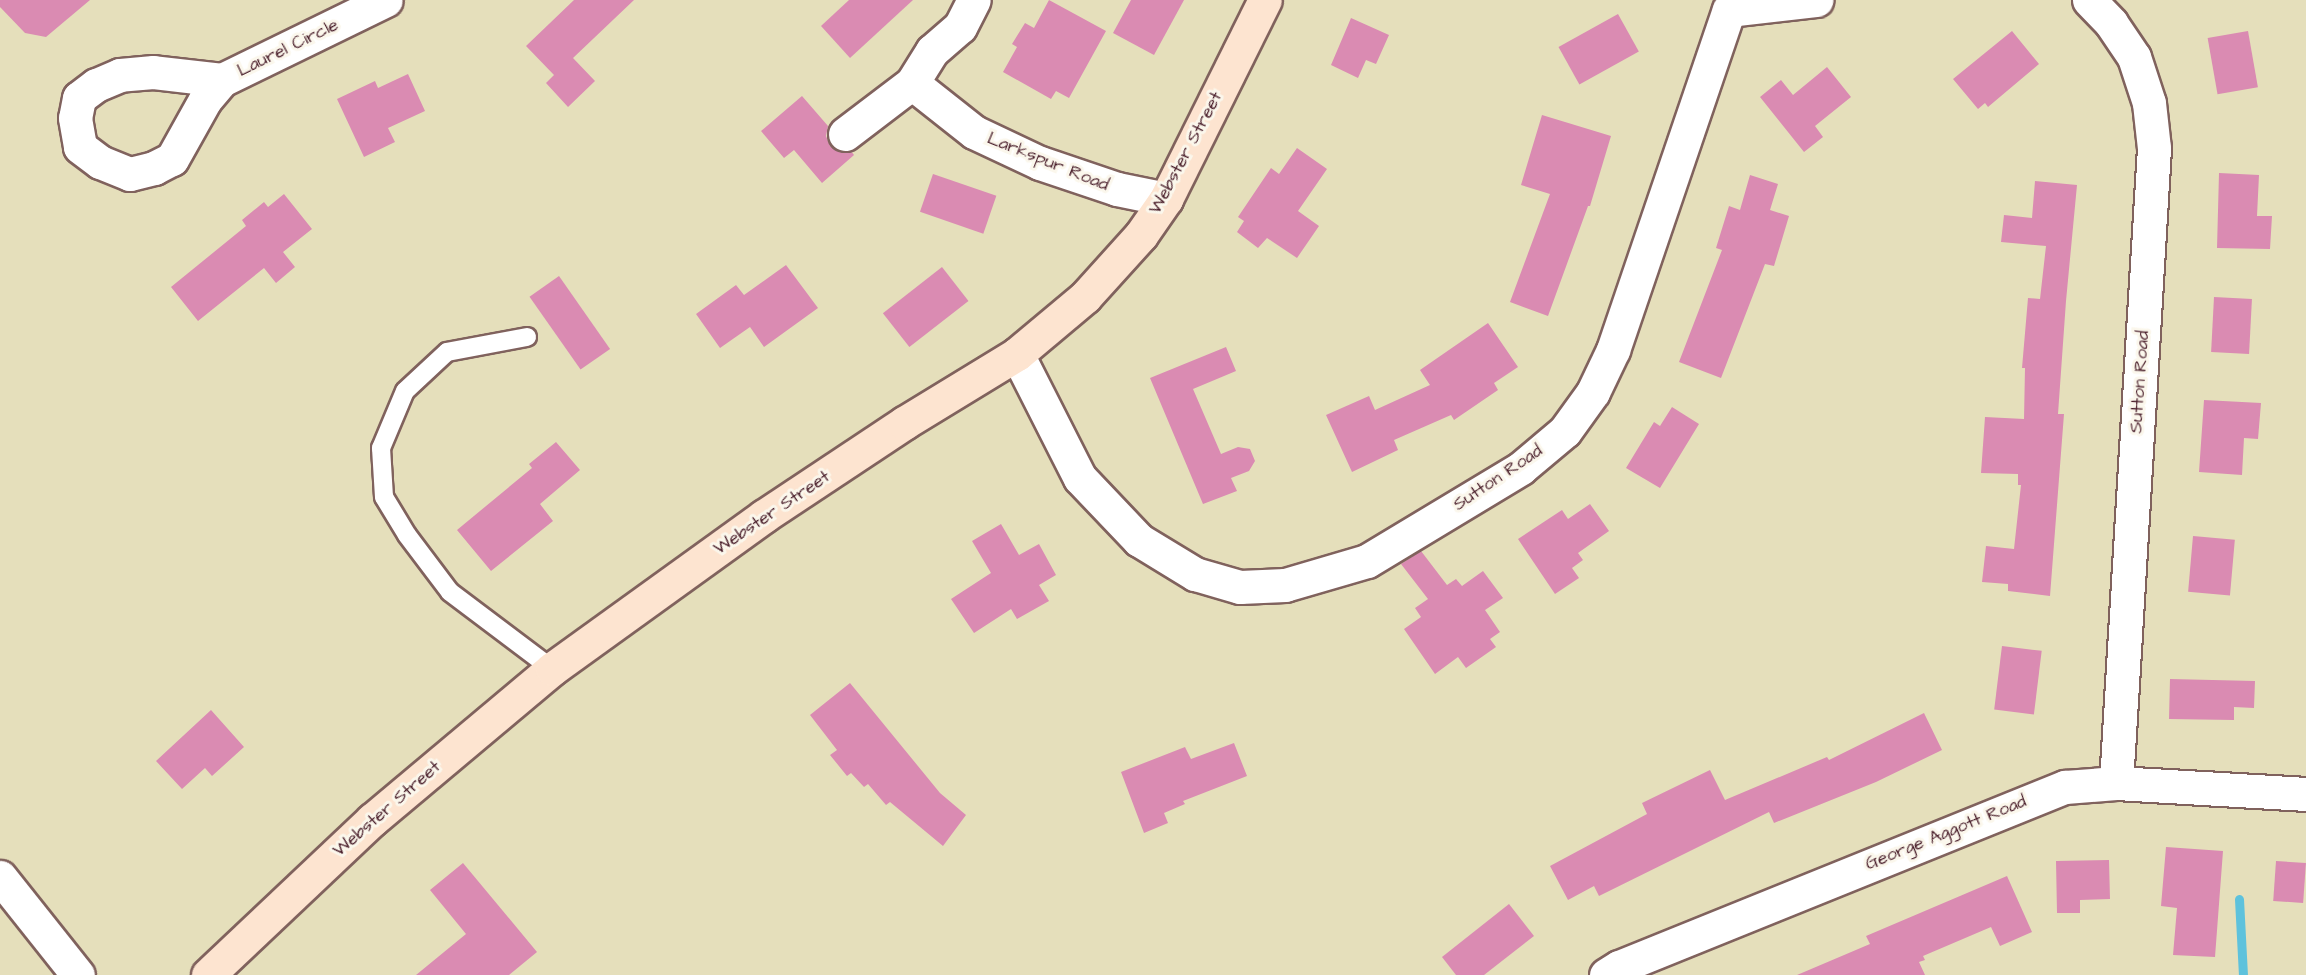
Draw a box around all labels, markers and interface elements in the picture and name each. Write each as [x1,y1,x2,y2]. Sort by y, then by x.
street label: Laurel Circle [234,14,342,82]
street label: Webster Street [1145,88,1227,218]
street label: Larkspur Road [984,128,1112,196]
street label: Sutton Road [2126,330,2154,434]
street label: Sutton Road [1449,440,1547,516]
street label: Webster Street [710,466,834,560]
street label: Webster Street [329,756,445,862]
street label: George Aggott Road [1862,791,2030,875]

